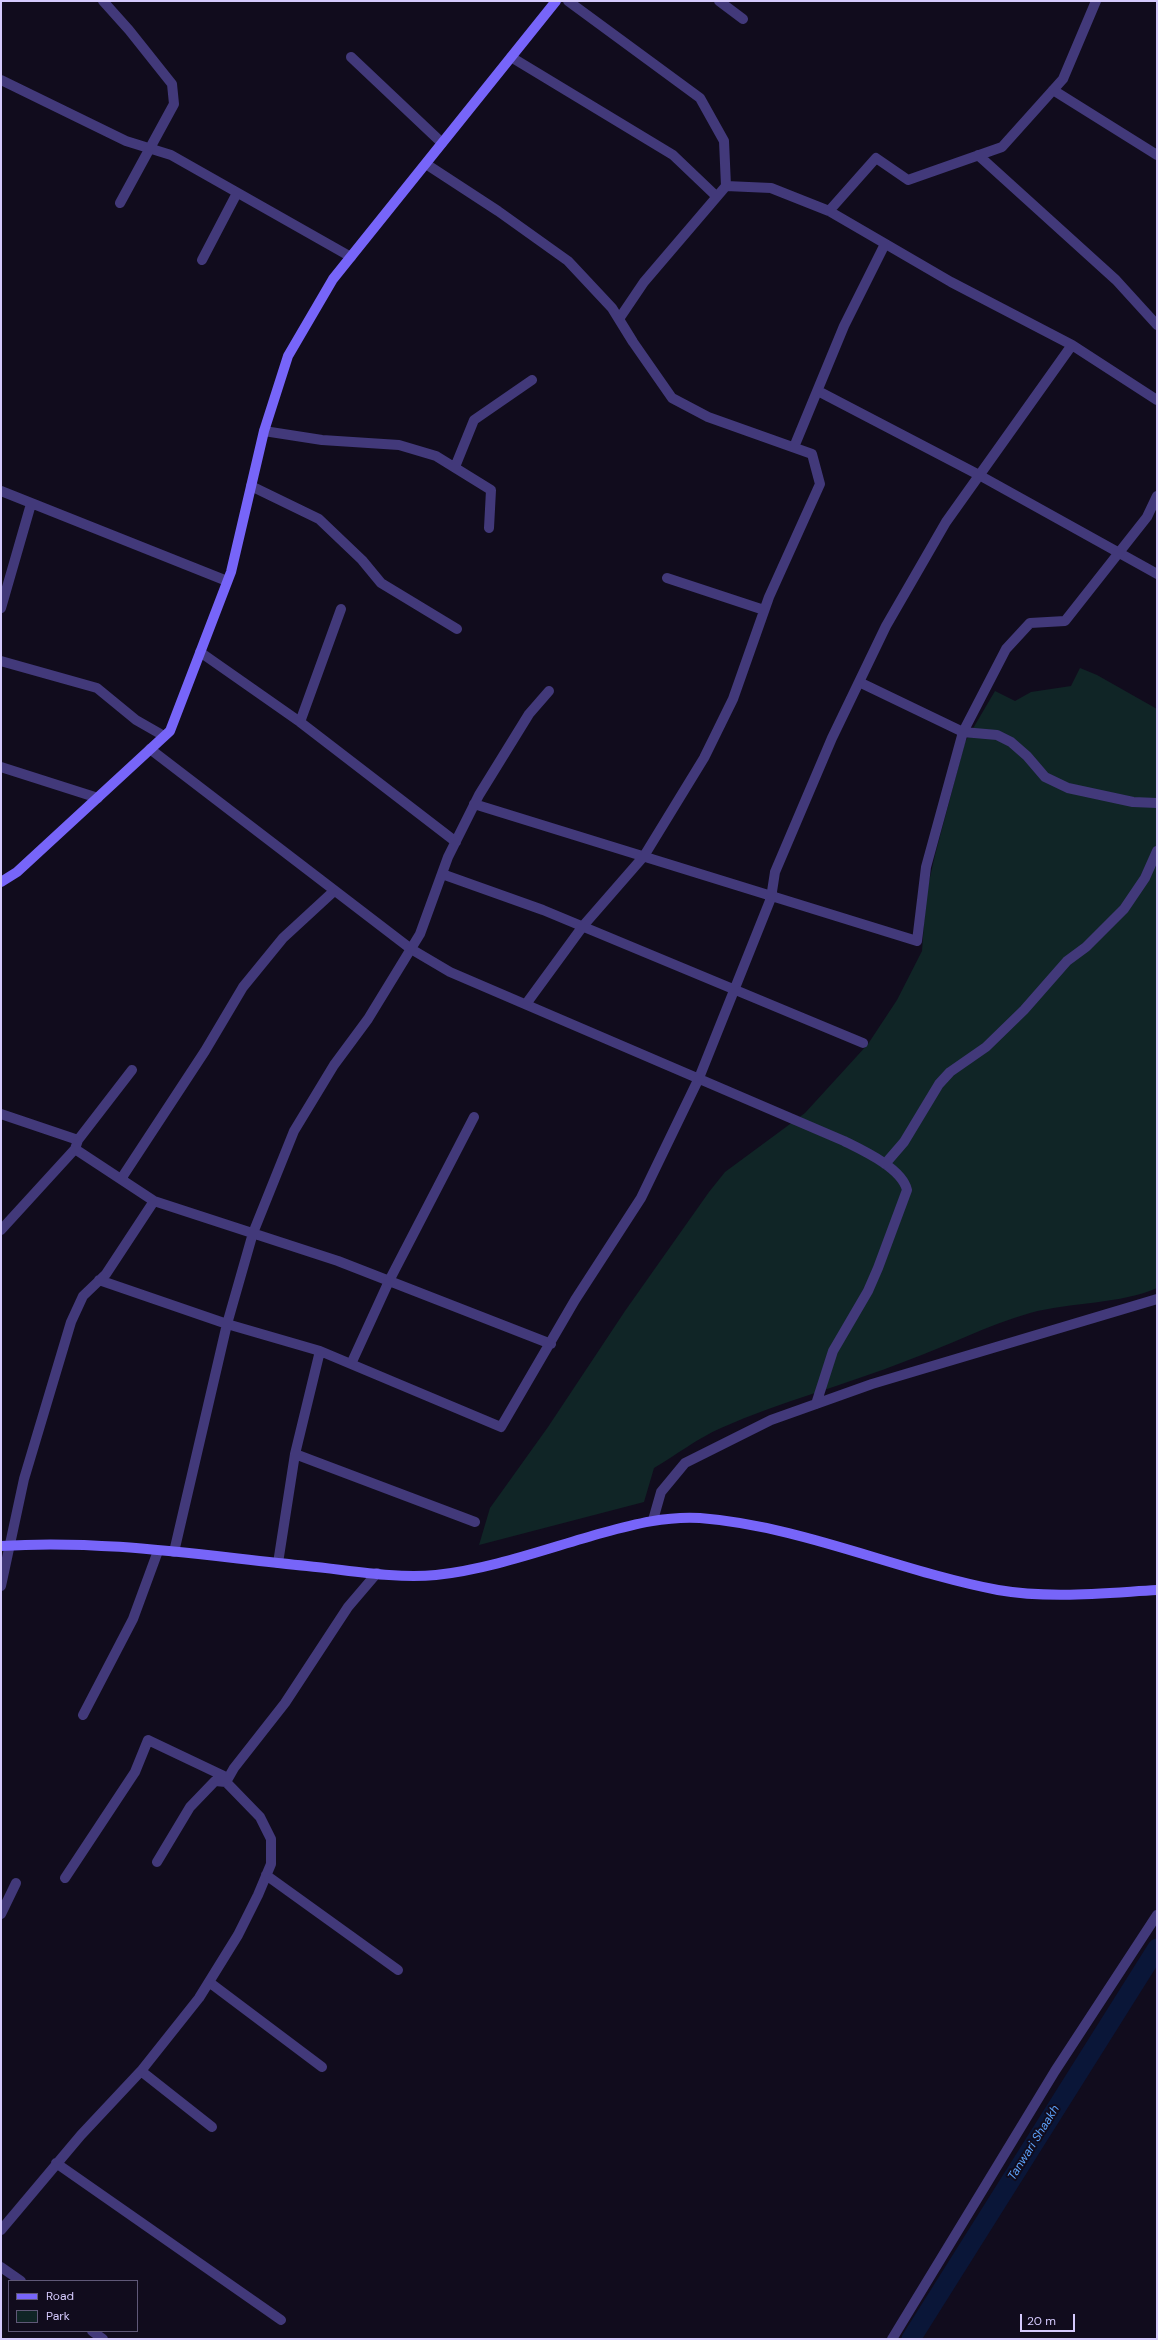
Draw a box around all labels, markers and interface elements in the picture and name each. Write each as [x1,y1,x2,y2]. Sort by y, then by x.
water label: Tanwari Shaakh [1005,2103,1063,2183]
legend [8,2280,138,2332]
text: Road [46,2288,74,2304]
scale bar [1022,2306,1077,2332]
text: Park [46,2308,70,2324]
text: 20 m [1027,2313,1056,2329]

